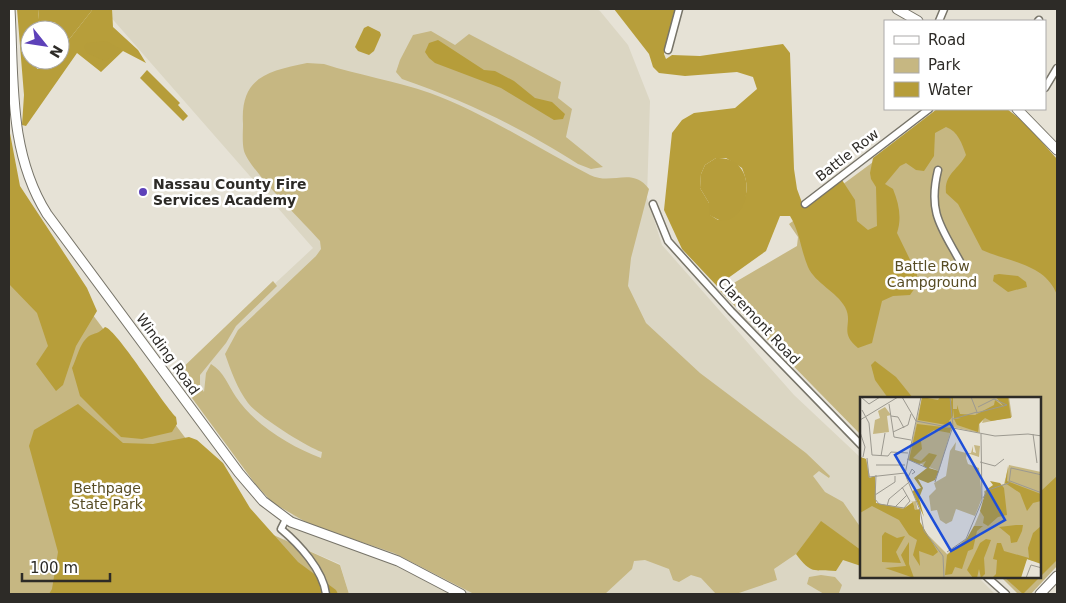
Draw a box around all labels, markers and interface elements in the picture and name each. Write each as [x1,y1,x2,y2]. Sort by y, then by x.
north arrow [20,20,70,70]
legend [884,20,1046,110]
text: Road [928,31,966,49]
text: N [46,42,66,61]
text: Park [928,56,961,74]
text: Water [928,81,973,99]
street label: Battle Row [812,126,882,184]
place label: Nassau County Fire Services Academy [153,176,306,208]
marker: Nassau County Fire Services Academy [137,186,149,198]
park label: Battle Row Campground [887,258,977,290]
street label: Claremont Road [715,274,803,368]
street label: Winding Road [133,310,203,398]
inset map [860,397,1041,578]
park label: Bethpage State Park [71,480,144,512]
scale bar [22,550,110,582]
text: 100 m [30,559,78,577]

